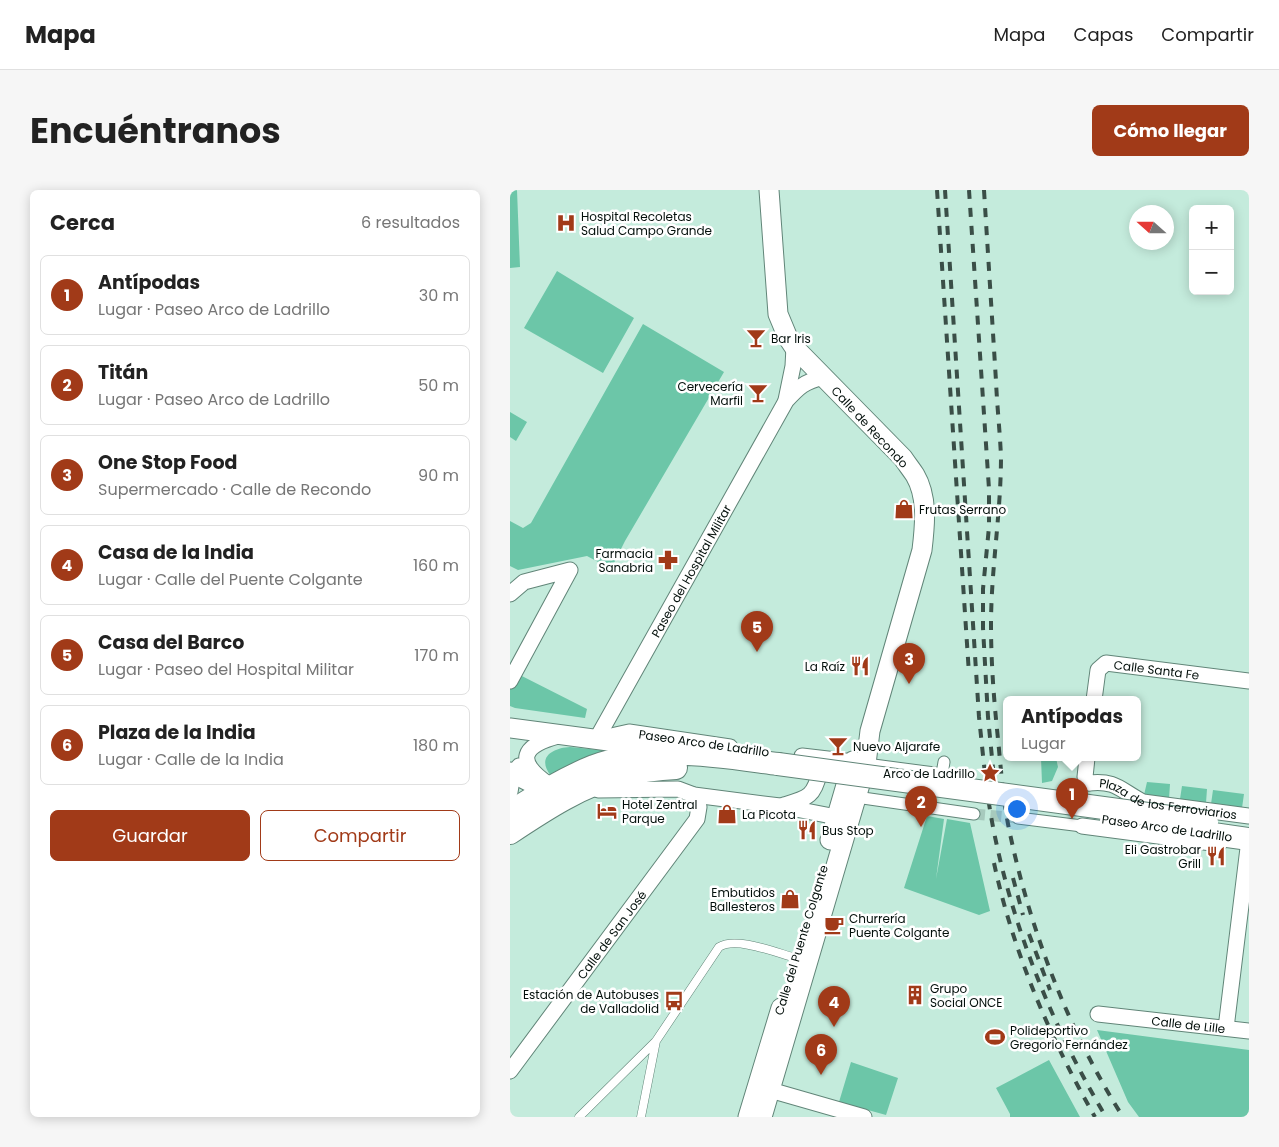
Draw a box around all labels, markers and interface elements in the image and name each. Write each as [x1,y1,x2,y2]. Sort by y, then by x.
text: Mapa [25,18,96,51]
text: Mapa [993,22,1046,47]
text: Capas [1074,22,1133,47]
text: Compartir [1161,22,1254,47]
button: Cómo llegar [1092,105,1249,156]
text: Encuéntranos [30,106,281,155]
north arrow [1129,205,1174,250]
map controls [1189,205,1234,295]
button: + [1189,205,1234,250]
text: Cerca [50,208,115,237]
place label: Hospital Recoletas Salud Campo Grande [581,208,712,239]
text: 6 resultados [361,211,460,234]
hospital icon: Hospital Recoletas Salud Campo Grande [555,212,577,234]
button: − [1189,250,1234,295]
text: Antípodas [98,269,200,296]
text: 1 [64,284,70,307]
text: 30 m [419,284,459,307]
text: Lugar · Paseo Arco de Ladrillo [98,298,330,321]
bar icon: Bar Iris [745,327,767,349]
place label: Bar Iris [771,330,811,347]
text: Titán [98,359,148,386]
text: 2 [62,374,72,397]
text: 50 m [418,374,459,397]
place label: Cervecería Marfil [677,378,743,409]
bar icon: Cervecería Marfil [747,382,769,404]
street label: Calle de Recondo [828,382,913,472]
text: Lugar · Paseo Arco de Ladrillo [98,388,330,411]
text: One Stop Food [98,449,237,476]
text: 3 [62,464,72,487]
text: 90 m [418,464,459,487]
text: Supermercado · Calle de Recondo [98,478,371,501]
shop icon: Frutas Serrano [893,498,915,520]
street label: Paseo del Hospital Militar [647,501,735,640]
place label: Frutas Serrano [919,501,1006,518]
text: Casa de la India [98,539,254,566]
place label: Farmacia Sanabria [596,545,653,576]
pharmacy icon: Farmacia Sanabria [657,549,679,571]
text: 4 [62,554,72,577]
text: 160 m [413,554,459,577]
text: Lugar · Calle del Puente Colgante [98,568,363,591]
pin: 5 [741,611,773,652]
text: Casa del Barco [98,629,244,656]
pin: 3 [893,643,925,684]
text: 5 [62,644,72,667]
text: 170 m [414,644,459,667]
restaurant icon: La Raíz [849,655,871,677]
street label: Calle Santa Fe [1113,656,1200,683]
text: Lugar · Paseo del Hospital Militar [98,658,354,681]
place label: La Raíz [805,658,845,675]
popup [1003,696,1141,761]
text: Antípodas [1021,703,1123,730]
text: Plaza de la India [98,719,256,746]
street label: Paseo Arco de Ladrillo [638,725,771,761]
text: Lugar [1021,732,1066,755]
text: 6 [62,734,72,757]
text: 180 m [413,734,459,757]
bar icon: Nuevo Aljarafe [827,735,849,757]
place label: Nuevo Aljarafe [853,738,940,755]
text: Lugar · Calle de la India [98,748,284,771]
place icon: Arco de Ladrillo [979,762,1001,784]
place label: Arco de Ladrillo [883,765,975,782]
street label: Plaza de los Ferroviarios [1099,774,1238,823]
pin: 1 [1056,778,1088,819]
pin: 2 [905,786,937,827]
place label: Hotel Zentral Parque [622,796,698,827]
your location [1004,796,1030,822]
hotel icon: Hotel Zentral Parque [596,800,618,822]
shop icon: La Picota [716,803,738,825]
place label: La Picota [742,806,796,823]
button: Guardar [50,810,250,861]
button: Compartir [260,810,460,861]
street label: Paseo Arco de Ladrillo [1101,810,1234,846]
restaurant icon: Bus Stop [796,819,818,841]
place label: Bus Stop [822,822,874,839]
place label: Eli Gastrobar Grill [1125,841,1202,872]
restaurant icon: Eli Gastrobar Grill [1205,845,1227,867]
street label: Calle del Puente Colgante [770,863,832,1017]
place label: Embutidos Ballesteros [710,884,775,915]
street label: Calle de San José [573,887,650,982]
shop icon: Embutidos Ballesteros [779,888,801,910]
place label: Churrería Puente Colgante [849,910,949,941]
cafe icon: Churrería Puente Colgante [823,914,845,936]
place label: Grupo Social ONCE [930,980,1003,1011]
building icon: Grupo Social ONCE [904,984,926,1006]
place label: Estación de Autobuses de Valladolid [523,986,659,1017]
pin: 4 [818,986,850,1027]
bus stop icon: Estación de Autobuses de Valladolid [663,990,685,1012]
street label: Calle de Lille [1151,1012,1226,1037]
place label: Polideportivo Gregorio Fernández [1010,1022,1128,1053]
sports icon: Polideportivo Gregorio Fernández [984,1026,1006,1048]
pin: 6 [805,1034,837,1075]

